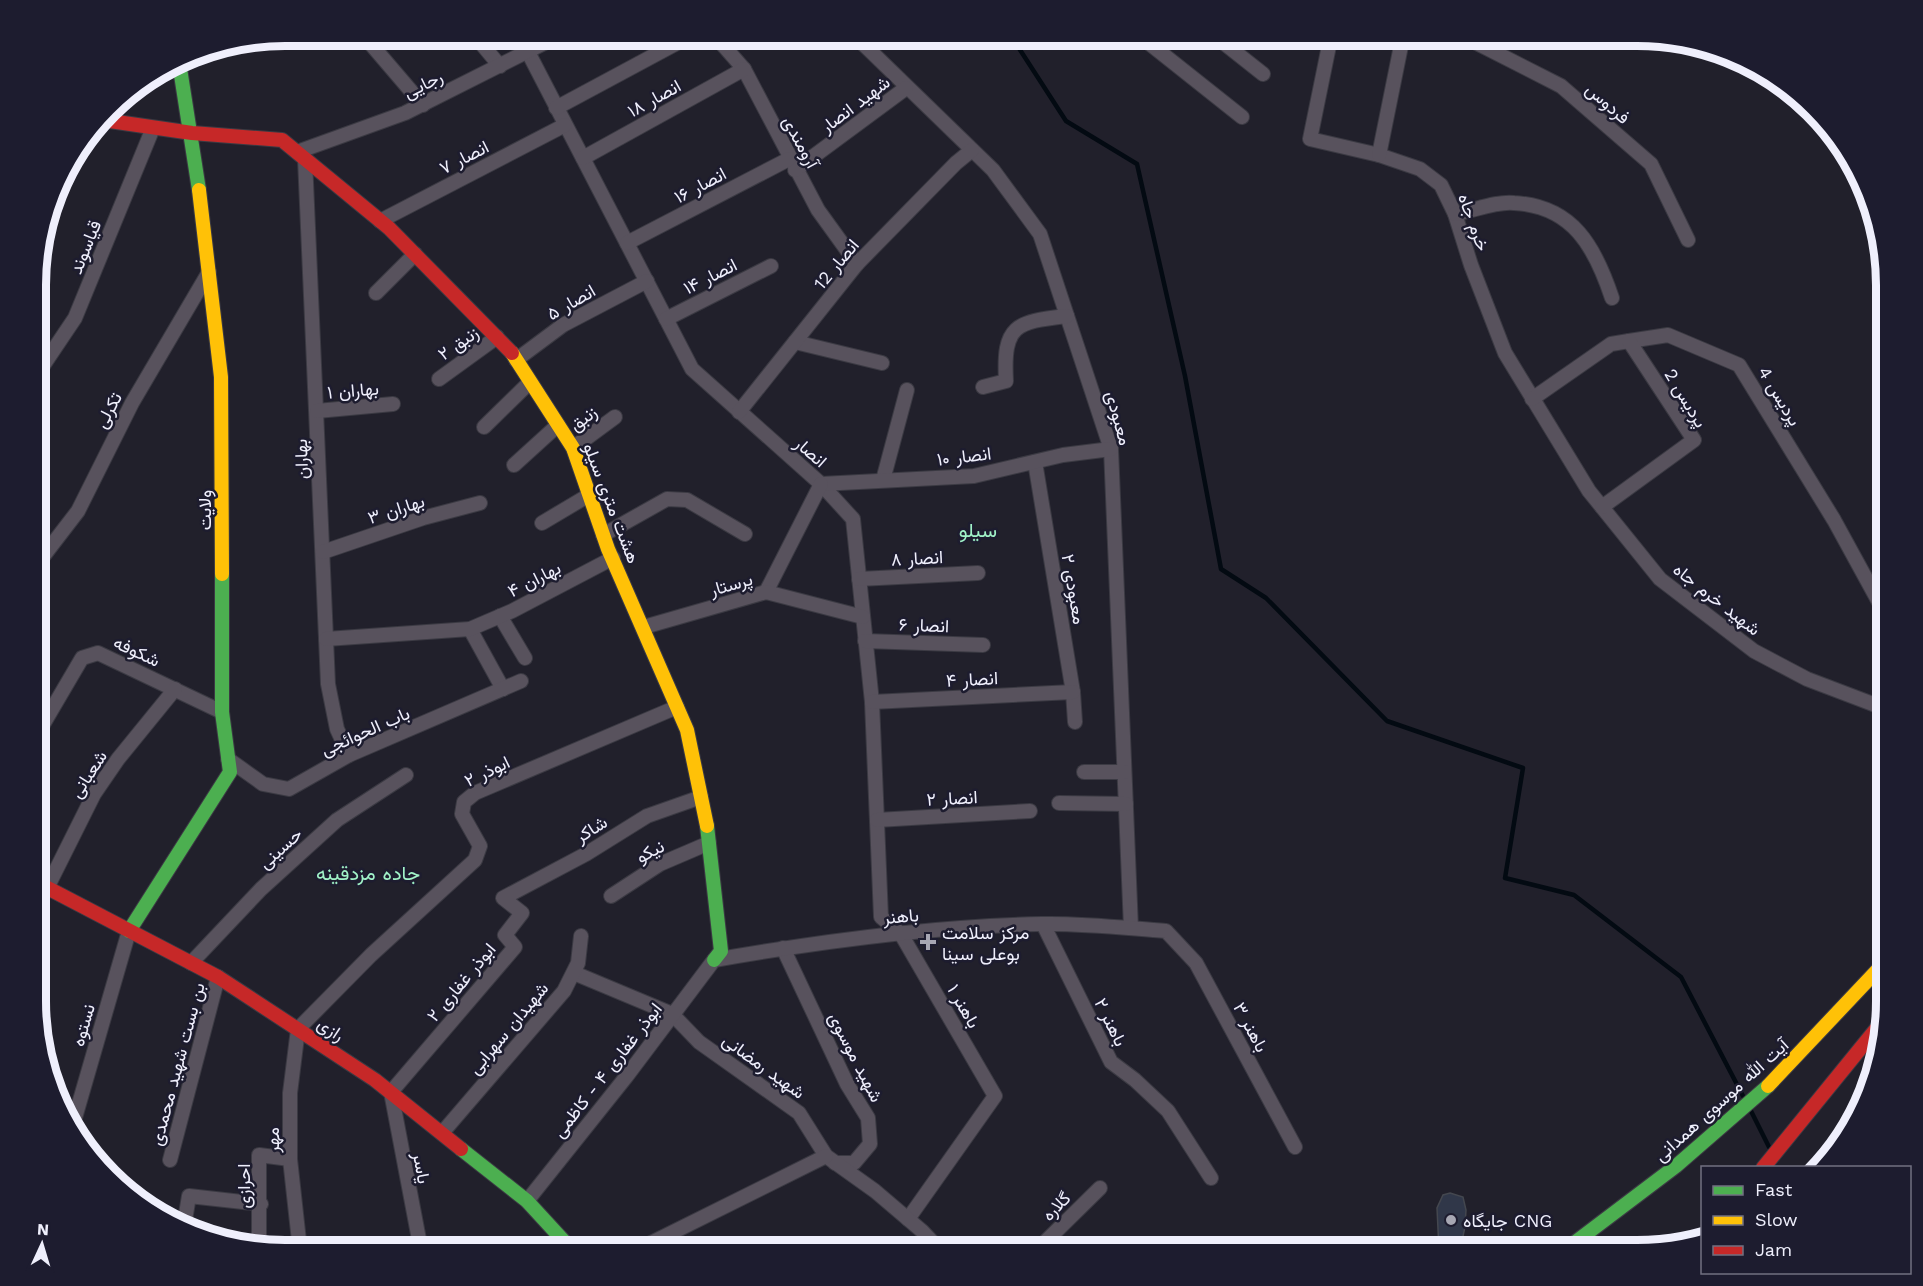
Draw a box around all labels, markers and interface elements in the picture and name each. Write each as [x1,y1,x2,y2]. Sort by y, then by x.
street label: رجایی [400,66,447,103]
street label: شهید انصار [816,71,894,138]
street label: انصار ۱۸ [624,75,685,122]
street label: فردوس [1581,78,1634,129]
street label: آرومندی [778,112,824,174]
street label: انصار ۷ [436,136,493,179]
street label: انصار ۱۶ [670,163,730,208]
street label: خرم جاه [1452,190,1494,254]
street label: قیاسوند [65,217,106,277]
street label: انصار 12 [809,235,864,294]
street label: انصار ۱۴ [680,254,741,299]
street label: انصار ۵ [543,280,599,325]
street label: زنبق ۲ [434,322,483,365]
street label: پردیس 4 [1752,363,1806,430]
street label: پردیس 2 [1659,365,1712,432]
street label: ۱ بهاران [326,377,380,404]
street label: تکرلی [90,388,127,432]
street label: معبودی [1101,388,1136,448]
street label: زنبق [565,401,602,436]
street label: انصار [789,432,831,472]
street label: بهاران [290,438,313,479]
street label: هشت متری سیلو [579,440,645,566]
street label: انصار ۱۰ [936,442,992,471]
street label: ولایت [194,490,216,530]
street label: بهاران ۳ [365,490,427,529]
district label: سیلو [959,518,997,543]
street label: انصار ۸ [890,546,944,571]
street label: معبودی ۲ [1057,552,1091,626]
street label: بهاران ۴ [504,557,564,602]
street label: شهید خرم جاه [1668,558,1765,641]
street label: پرستار [706,568,755,602]
street label: انصار ۶ [898,614,950,637]
street label: شکوفه [110,631,164,672]
street label: انصار ۴ [945,667,999,692]
street label: باب الحوائجی [317,702,413,761]
street label: شعبانی [65,746,112,802]
street label: ابوذر ۲ [461,751,514,792]
street label: انصار ۲ [926,786,978,811]
street label: شاکر [570,811,611,848]
street label: حسینی [254,823,307,874]
street label: نیکو [632,835,668,868]
district label: جاده مزدقینه [316,861,420,886]
street label: باهنر [881,904,920,929]
place label: مرکز سلامت بوعلی سینا [942,922,1029,965]
marker: مرکز سلامت بوعلی سینا [919,933,937,951]
street label: ابوذر غفاری ۲ [422,939,501,1026]
street label: شهیدان سهرابی [463,978,553,1079]
street label: بن بست شهید محمدی [145,980,210,1148]
street label: باهنر ۱ [942,980,985,1032]
street label: باهنر ۲ [1089,994,1132,1050]
street label: باهنر ۳ [1228,998,1273,1056]
street label: ابوذر غفاری ۴ - کاظمی [548,999,667,1142]
street label: نستوه [67,1001,100,1049]
street label: شهید موسوی [824,1009,888,1106]
street label: رازی [313,1013,348,1046]
street label: شهید رمضانی [718,1029,809,1104]
street label: آیت الله موسوی همدانی [1650,1033,1795,1167]
street label: مهر [262,1127,284,1154]
street label: یاسر [408,1150,435,1185]
street label: احرازی [233,1164,255,1209]
legend [1701,1166,1911,1274]
text: Fast [1755,1179,1793,1200]
street label: گلاره [1037,1187,1075,1225]
text: Slow [1755,1209,1798,1230]
place label: جایگاه CNG [1463,1210,1552,1231]
marker: جایگاه CNG [1444,1213,1458,1227]
north arrow [12,1214,72,1274]
text: N [36,1220,50,1239]
text: Jam [1755,1239,1792,1260]

